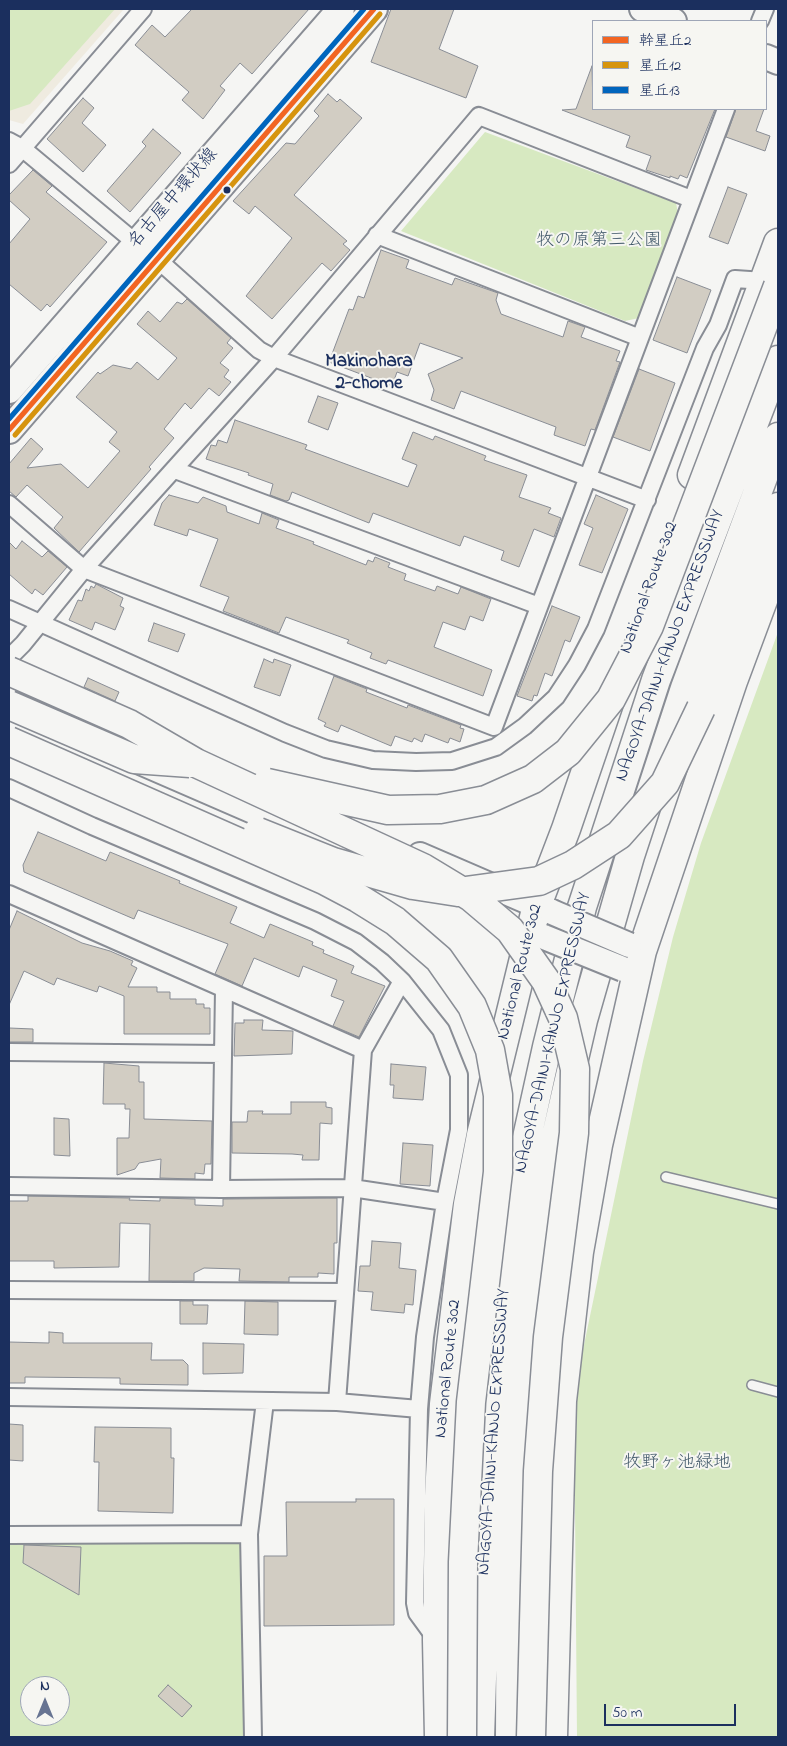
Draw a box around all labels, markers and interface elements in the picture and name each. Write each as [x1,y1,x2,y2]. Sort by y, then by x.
legend [592,20,767,110]
text: 幹星丘2 [639,30,691,52]
text: 星丘12 [639,55,681,77]
text: 星丘13 [639,80,680,102]
street label: 名古屋中環状線 [125,144,223,254]
unlabelled marker [222,185,232,195]
park label: 牧の原第三公園 [536,231,662,253]
district label: Makinohara 2-chome [325,352,413,396]
street label: NAGOYA-DAINI-KANJO EXPRESSWAY [612,507,730,785]
street label: National Route 302 [616,519,684,657]
street label: NAGOYA-DAINI-KANJO EXPRESSWAY [511,891,597,1175]
street label: National Route 302 [494,902,548,1042]
street label: NAGOYA-DAINI-KANJO EXPRESSWAY [474,1288,516,1576]
street label: National Route 302 [431,1299,467,1439]
park label: 牧野ヶ池緑地 [623,1453,731,1475]
north arrow [20,1676,70,1726]
text: N [40,1676,50,1697]
scale bar [607,1694,740,1726]
text: 50 m [612,1702,642,1724]

